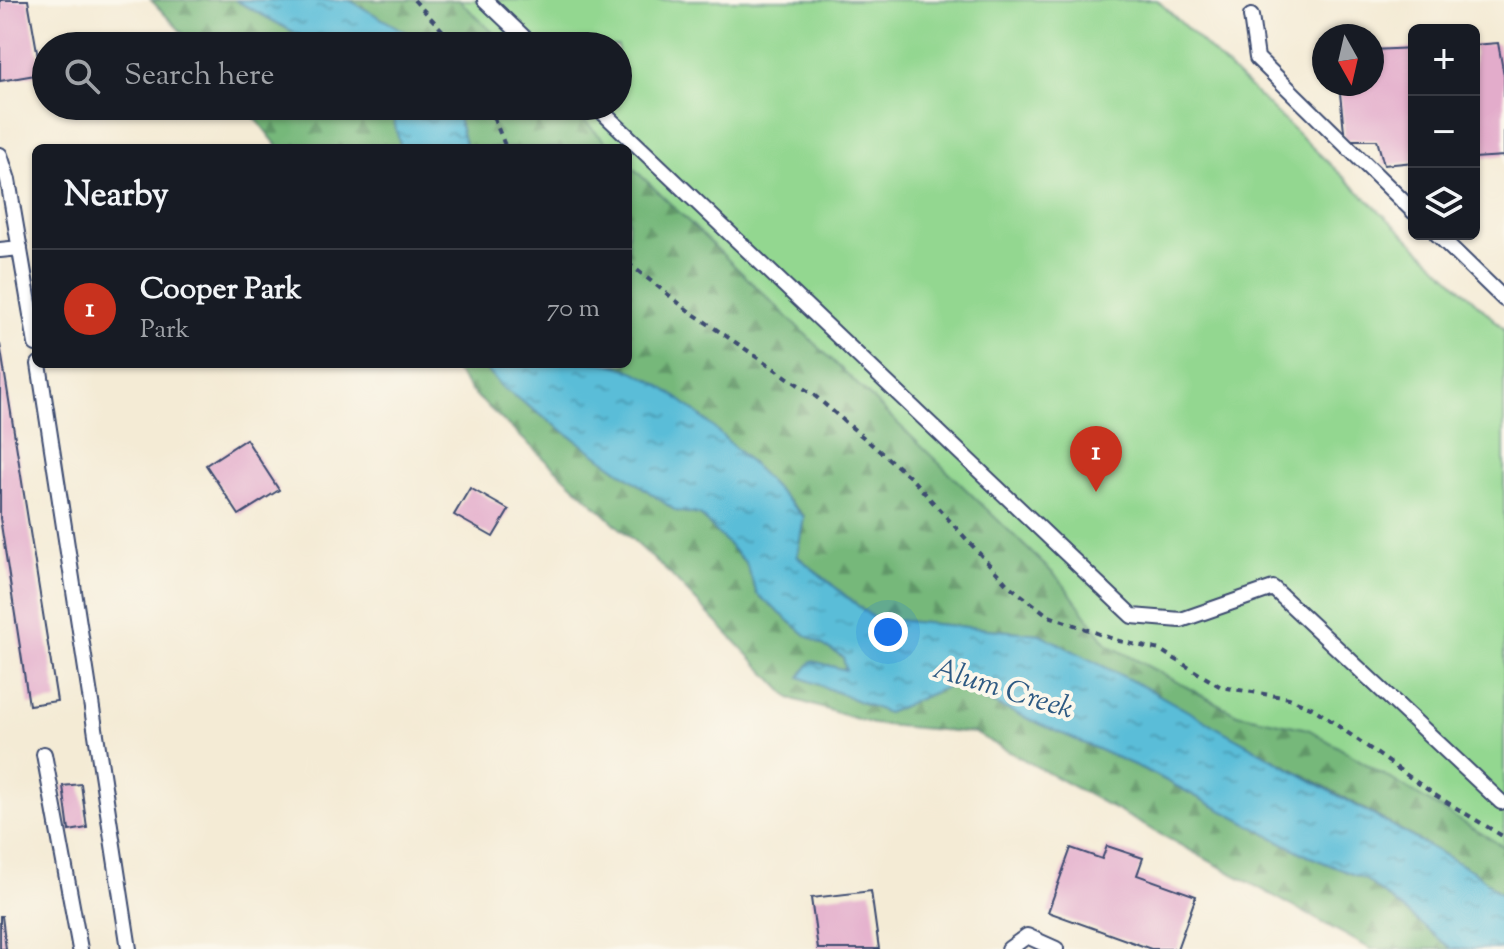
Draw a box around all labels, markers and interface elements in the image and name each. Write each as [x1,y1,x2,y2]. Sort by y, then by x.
north arrow [1312,24,1384,96]
map controls [1408,24,1480,240]
button: + [1408,24,1480,96]
search box [32,32,632,120]
icon: search [60,54,104,98]
text: Search here [124,55,274,98]
button: − [1408,96,1480,168]
button: layers [1408,168,1480,240]
text: Nearby [64,172,169,221]
text: Cooper Park [140,269,302,312]
text: 1 [86,291,94,328]
text: 70 m [547,291,600,328]
text: Park [140,312,190,349]
pin: 1 [1070,426,1122,492]
your location [868,612,908,652]
water label: Alum Creek [927,648,1079,732]

